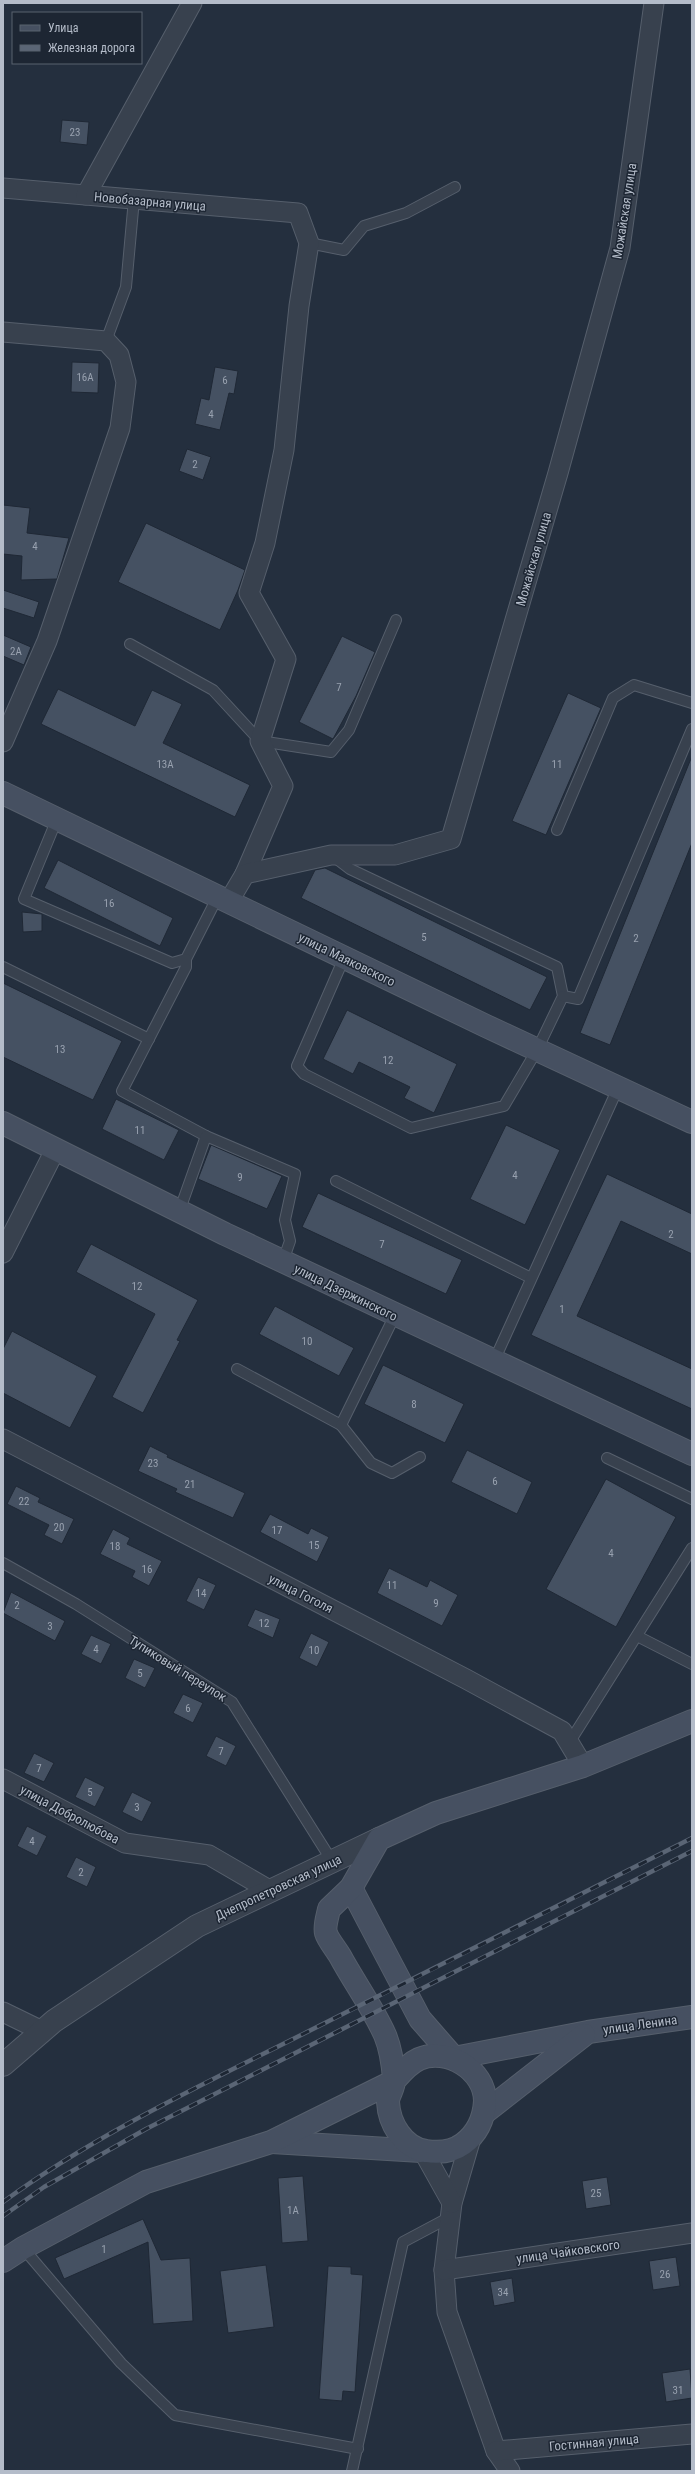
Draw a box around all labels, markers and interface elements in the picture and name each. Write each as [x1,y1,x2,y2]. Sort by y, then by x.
legend [12,12,142,64]
text: Улица [48,21,79,35]
text: Железная дорога [48,41,135,55]
house number: 23 [70,126,80,139]
street label: Можайская улица [610,162,639,260]
street label: Новобазарная улица [93,189,206,214]
house number: 16А [76,371,94,384]
house number: 6 [222,374,228,387]
house number: 4 [208,408,214,421]
house number: 2 [192,458,198,471]
street label: Можайская улица [513,511,554,608]
house number: 4 [32,540,38,553]
house number: 2А [10,645,23,658]
house number: 7 [336,681,342,694]
house number: 13А [156,758,174,771]
house number: 11 [552,758,562,771]
house number: 16 [104,897,114,910]
street label: улица Маяковского [296,930,398,989]
house number: 5 [421,931,427,944]
house number: 2 [633,932,639,945]
house number: 13 [55,1043,65,1056]
house number: 12 [383,1054,393,1067]
house number: 11 [135,1124,145,1137]
house number: 4 [512,1169,518,1182]
house number: 9 [237,1171,243,1184]
house number: 2 [668,1228,674,1241]
house number: 7 [379,1238,385,1251]
street label: улица Дзержинского [292,1261,400,1324]
house number: 12 [132,1280,142,1293]
house number: 1 [559,1303,565,1316]
house number: 10 [302,1335,312,1348]
house number: 8 [411,1398,417,1411]
house number: 23 [148,1457,158,1470]
house number: 6 [492,1475,498,1488]
house number: 21 [185,1478,195,1491]
house number: 22 [19,1495,29,1508]
house number: 20 [54,1521,64,1534]
house number: 17 [272,1524,282,1537]
house number: 15 [309,1539,319,1552]
house number: 18 [110,1540,120,1553]
house number: 4 [608,1547,614,1560]
house number: 16 [142,1563,152,1576]
street label: улица Гоголя [266,1571,335,1616]
house number: 11 [387,1579,397,1592]
house number: 14 [196,1587,207,1600]
house number: 9 [433,1597,439,1610]
house number: 2 [14,1599,20,1612]
house number: 12 [259,1617,269,1630]
house number: 3 [47,1620,53,1633]
street label: Тупиковый переулок [126,1632,230,1705]
house number: 4 [93,1643,99,1656]
house number: 10 [309,1644,319,1657]
house number: 5 [137,1667,143,1680]
house number: 6 [185,1702,191,1715]
house number: 7 [218,1745,224,1758]
house number: 7 [36,1762,42,1775]
street label: улица Добролюбова [18,1782,122,1847]
house number: 5 [87,1786,93,1799]
house number: 3 [134,1801,140,1814]
house number: 4 [29,1835,35,1848]
street label: Днепропетровская улица [213,1852,344,1923]
house number: 2 [78,1866,84,1879]
street label: улица Ленина [602,2012,678,2037]
house number: 25 [591,2187,601,2200]
house number: 1А [287,2204,300,2217]
street label: улица Чайковского [515,2237,621,2266]
house number: 1 [101,2243,107,2256]
house number: 26 [660,2268,670,2281]
house number: 34 [498,2286,509,2299]
house number: 31 [673,2384,683,2397]
street label: Гостинная улица [549,2431,640,2454]

